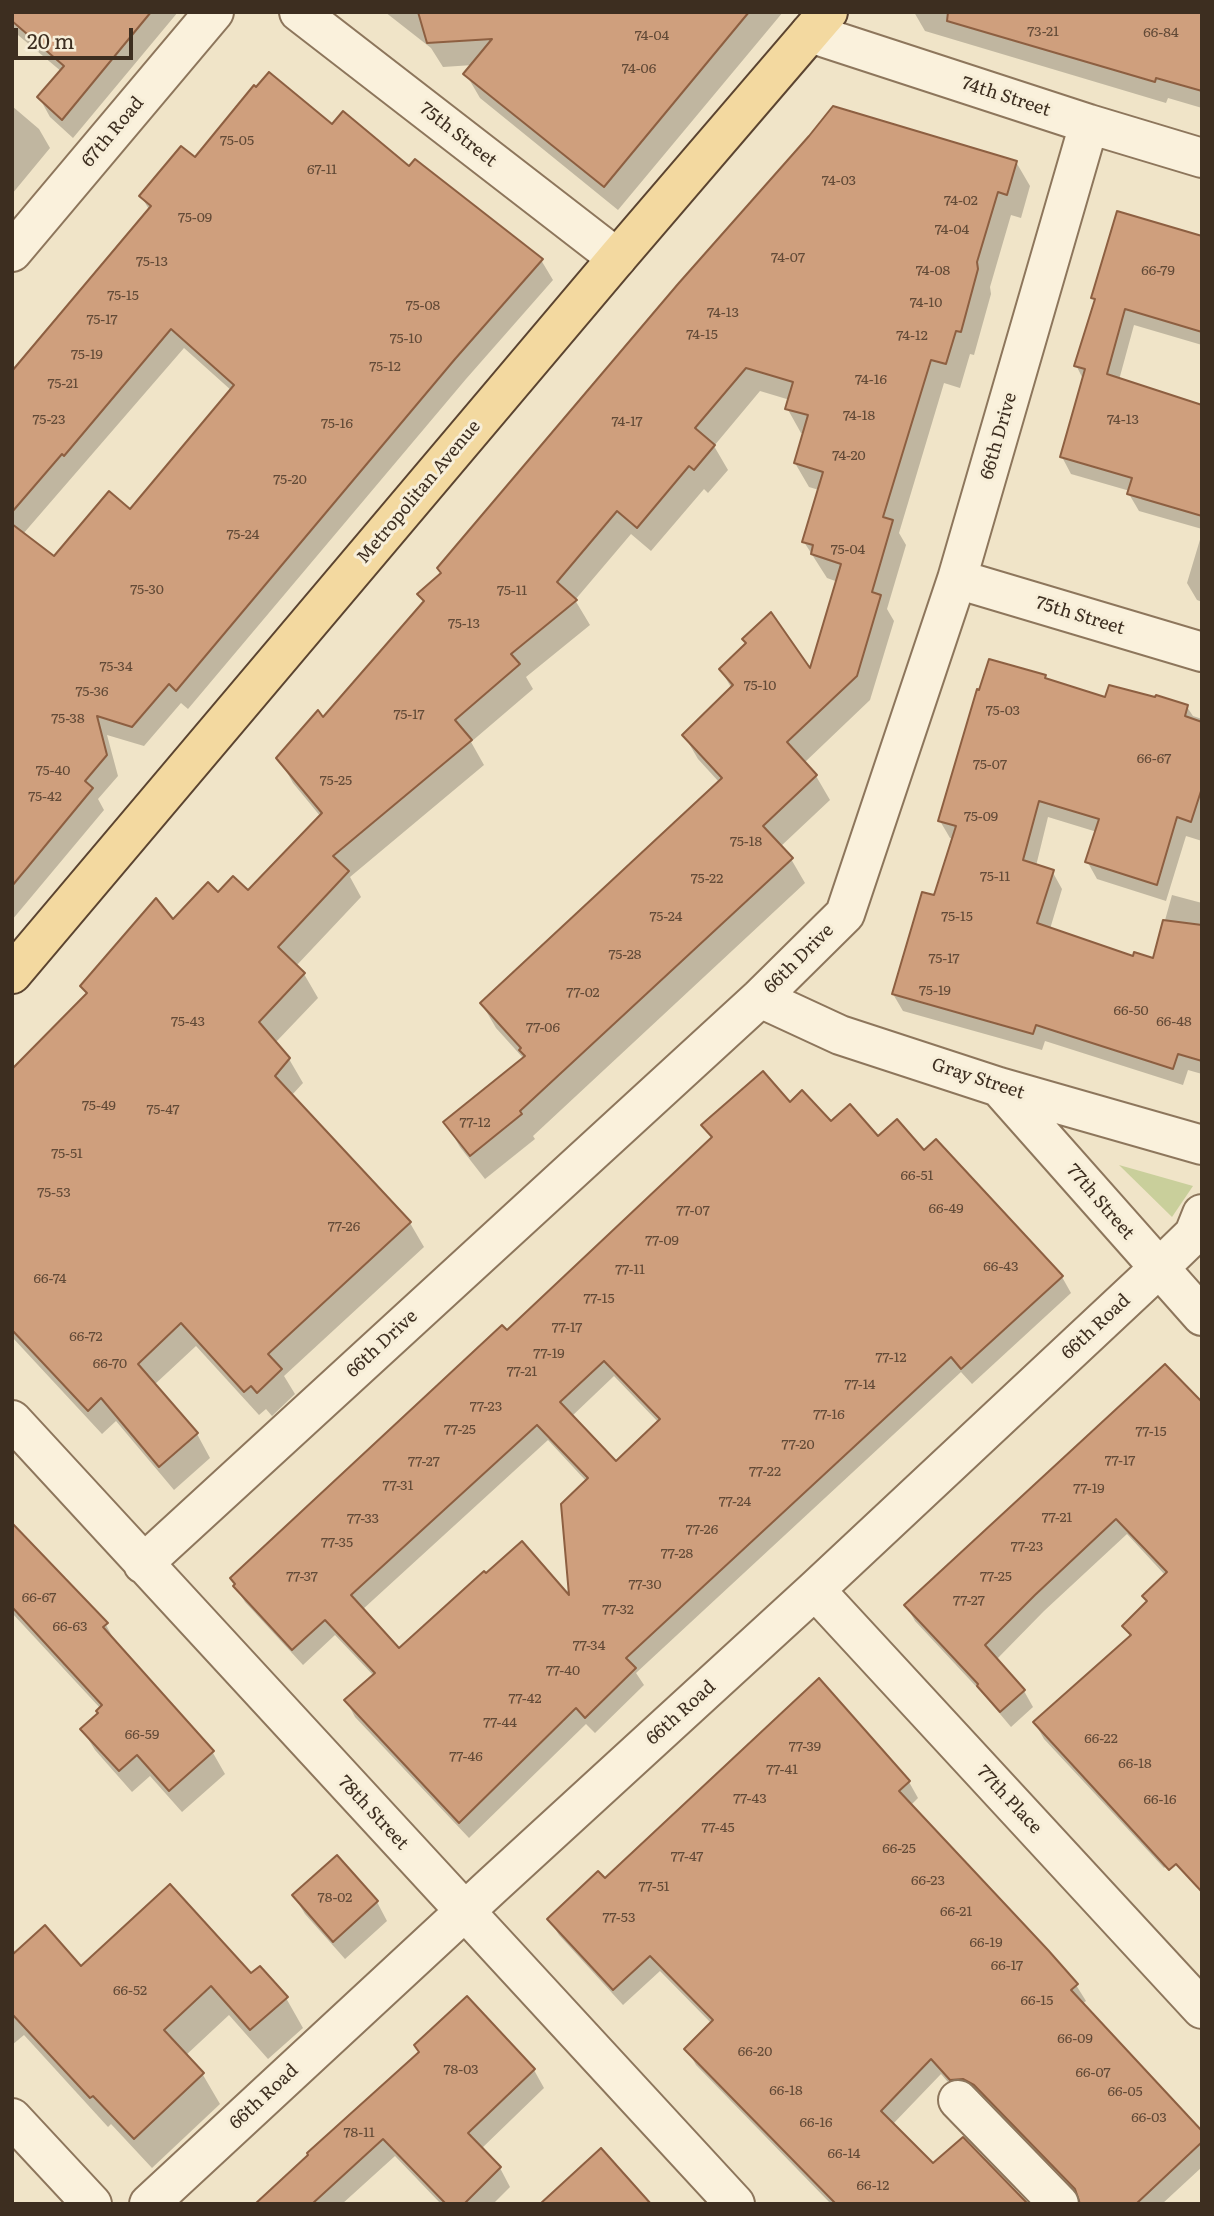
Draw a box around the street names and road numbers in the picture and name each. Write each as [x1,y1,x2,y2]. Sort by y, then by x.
street label: 74th Street [959,73,1053,121]
street label: 67th Road [77,92,149,172]
street label: 75th Street [415,98,501,172]
street label: 66th Drive [976,390,1022,482]
street label: Metropolitan Avenue [353,416,485,568]
street label: 75th Street [1033,592,1127,640]
street label: 66th Drive [760,920,838,998]
street label: Gray Street [929,1054,1027,1104]
street label: 77th Street [1061,1160,1139,1244]
street label: 66th Road [1057,1290,1135,1364]
street label: 66th Drive [342,1306,422,1382]
street label: 66th Road [642,1676,720,1750]
street label: 77th Place [972,1761,1046,1839]
street label: 78th Street [333,1772,413,1854]
street label: 66th Road [225,2060,303,2134]

